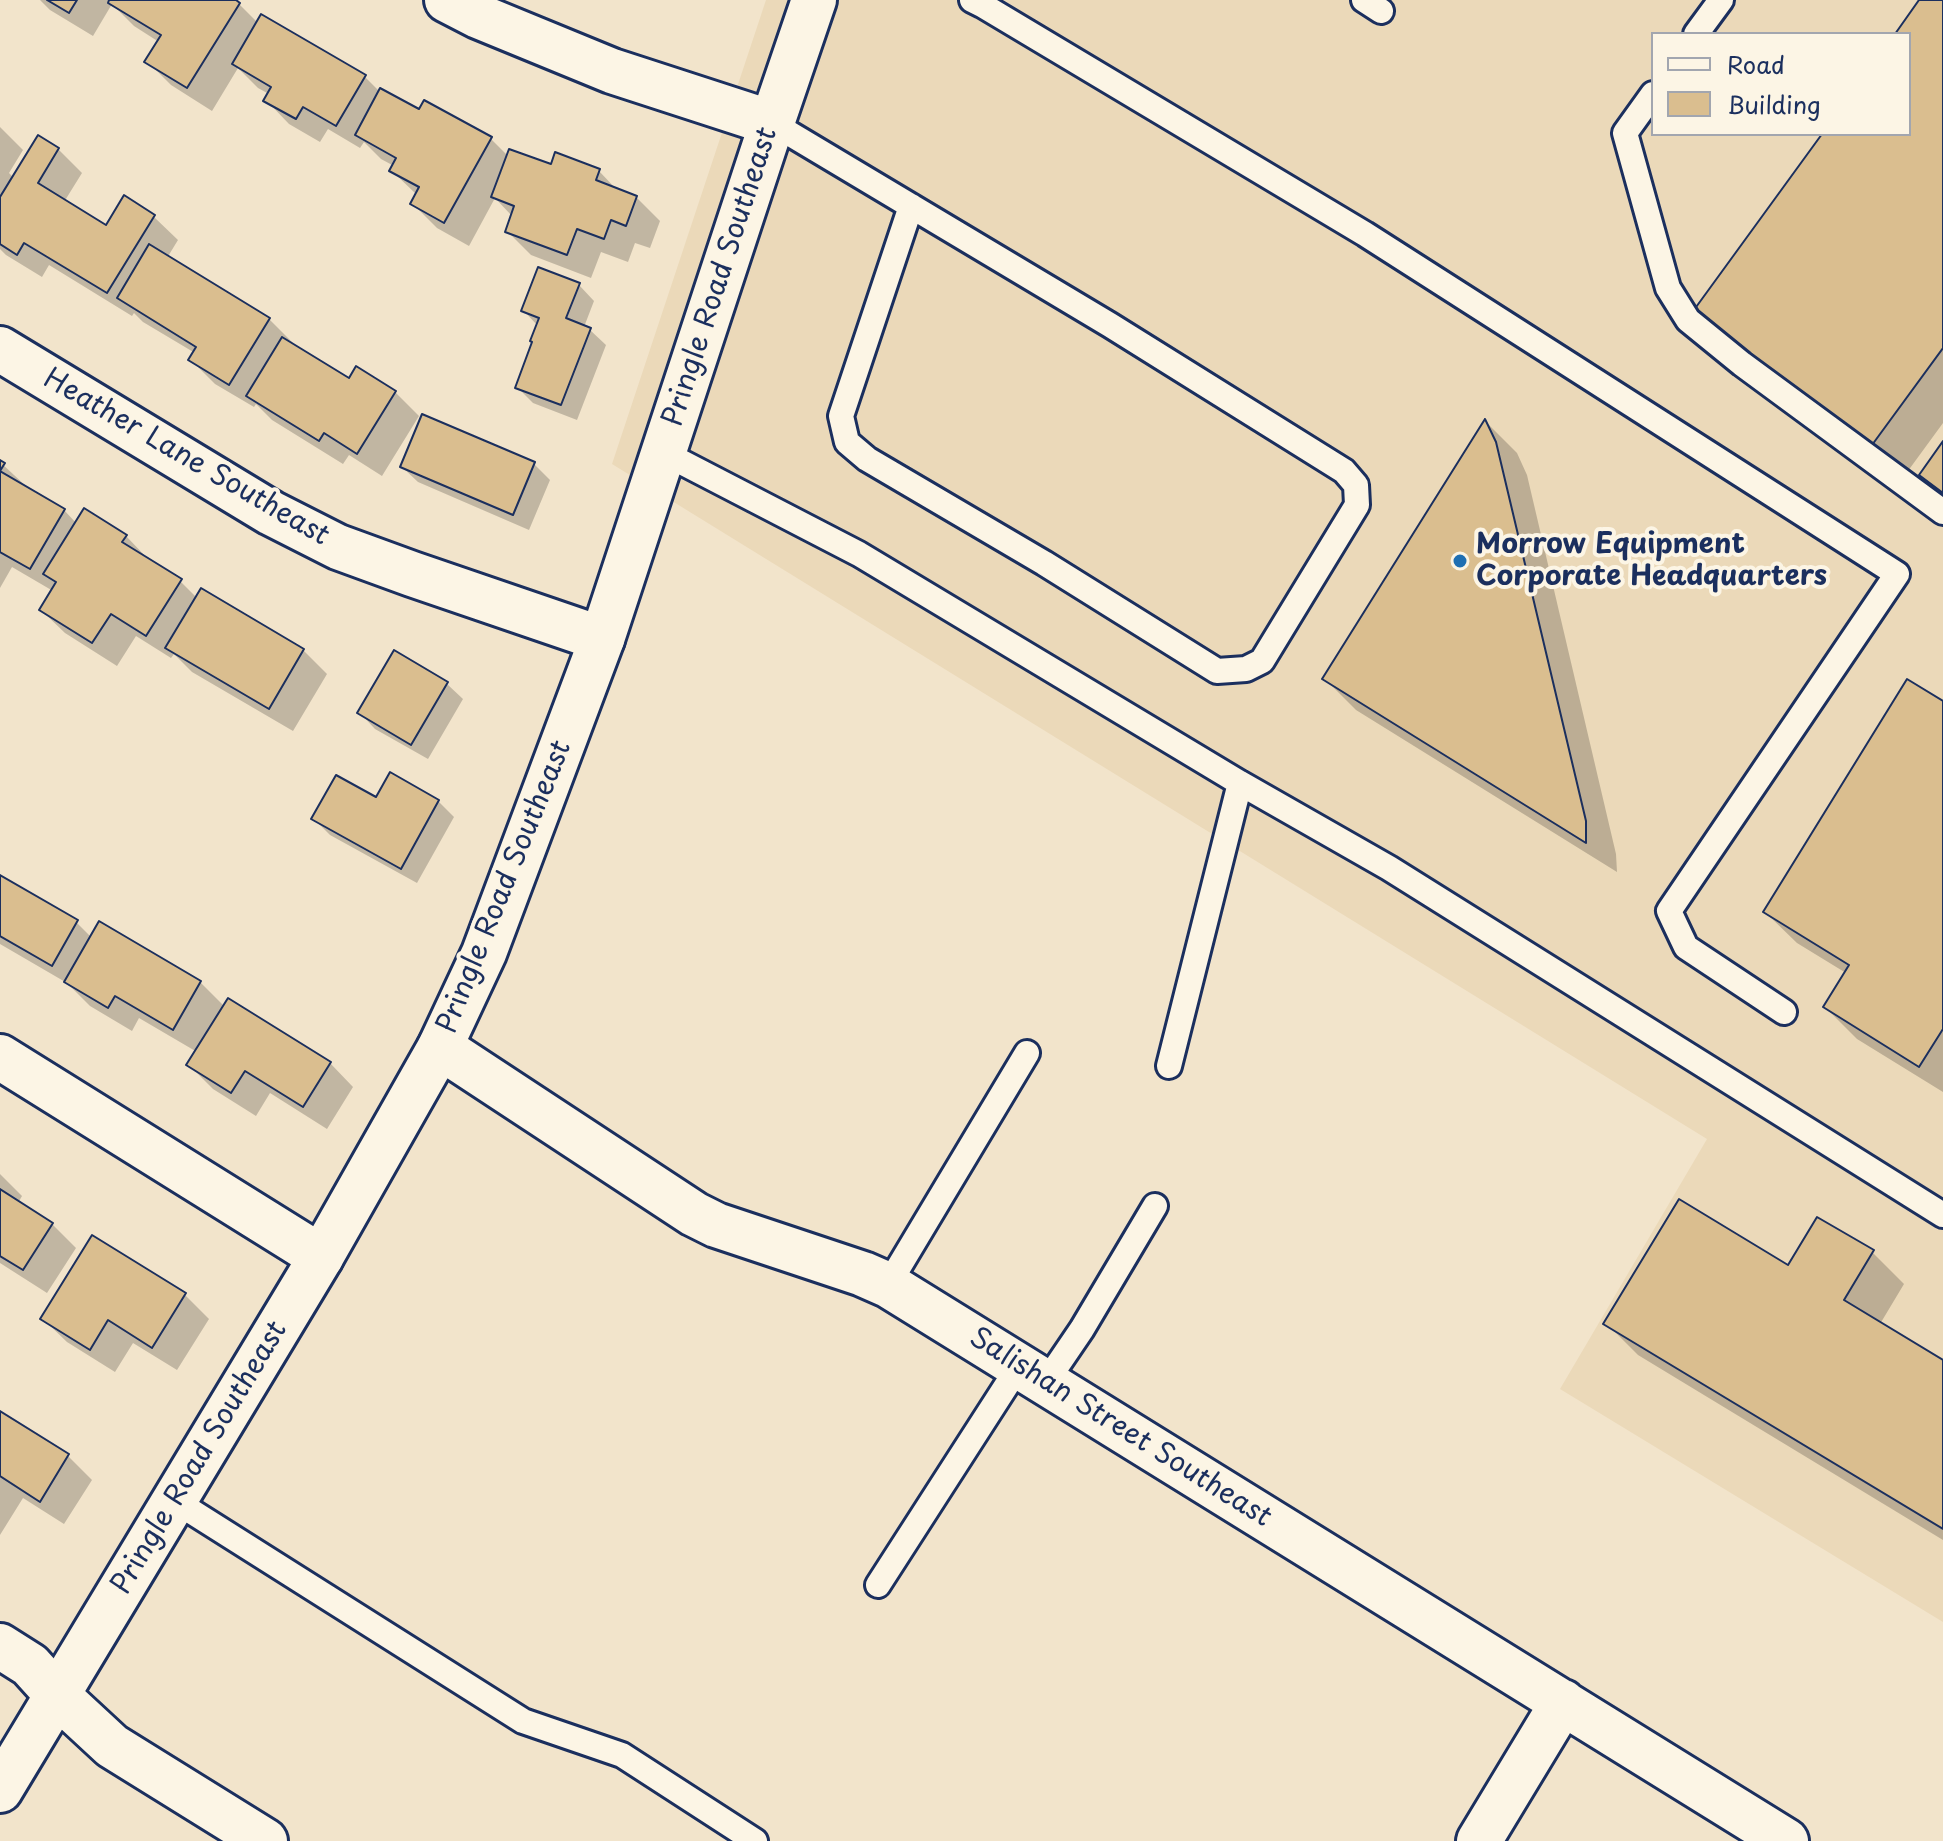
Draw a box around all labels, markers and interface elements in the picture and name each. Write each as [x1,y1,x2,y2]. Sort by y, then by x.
legend [1651,32,1911,136]
text: Road [1727,46,1785,82]
text: Building [1727,86,1821,122]
street label: Pringle Road Southeast [657,123,785,431]
street label: Heather Lane Southeast [37,362,335,554]
place label: Morrow Equipment Corporate Headquarters [1476,528,1827,594]
marker: Morrow Equipment Corporate Headquarters [1451,552,1469,570]
street label: Pringle Road Southeast [431,736,579,1038]
street label: Pringle Road Southeast [105,1316,295,1600]
street label: Salishan Street Southeast [963,1321,1277,1535]

